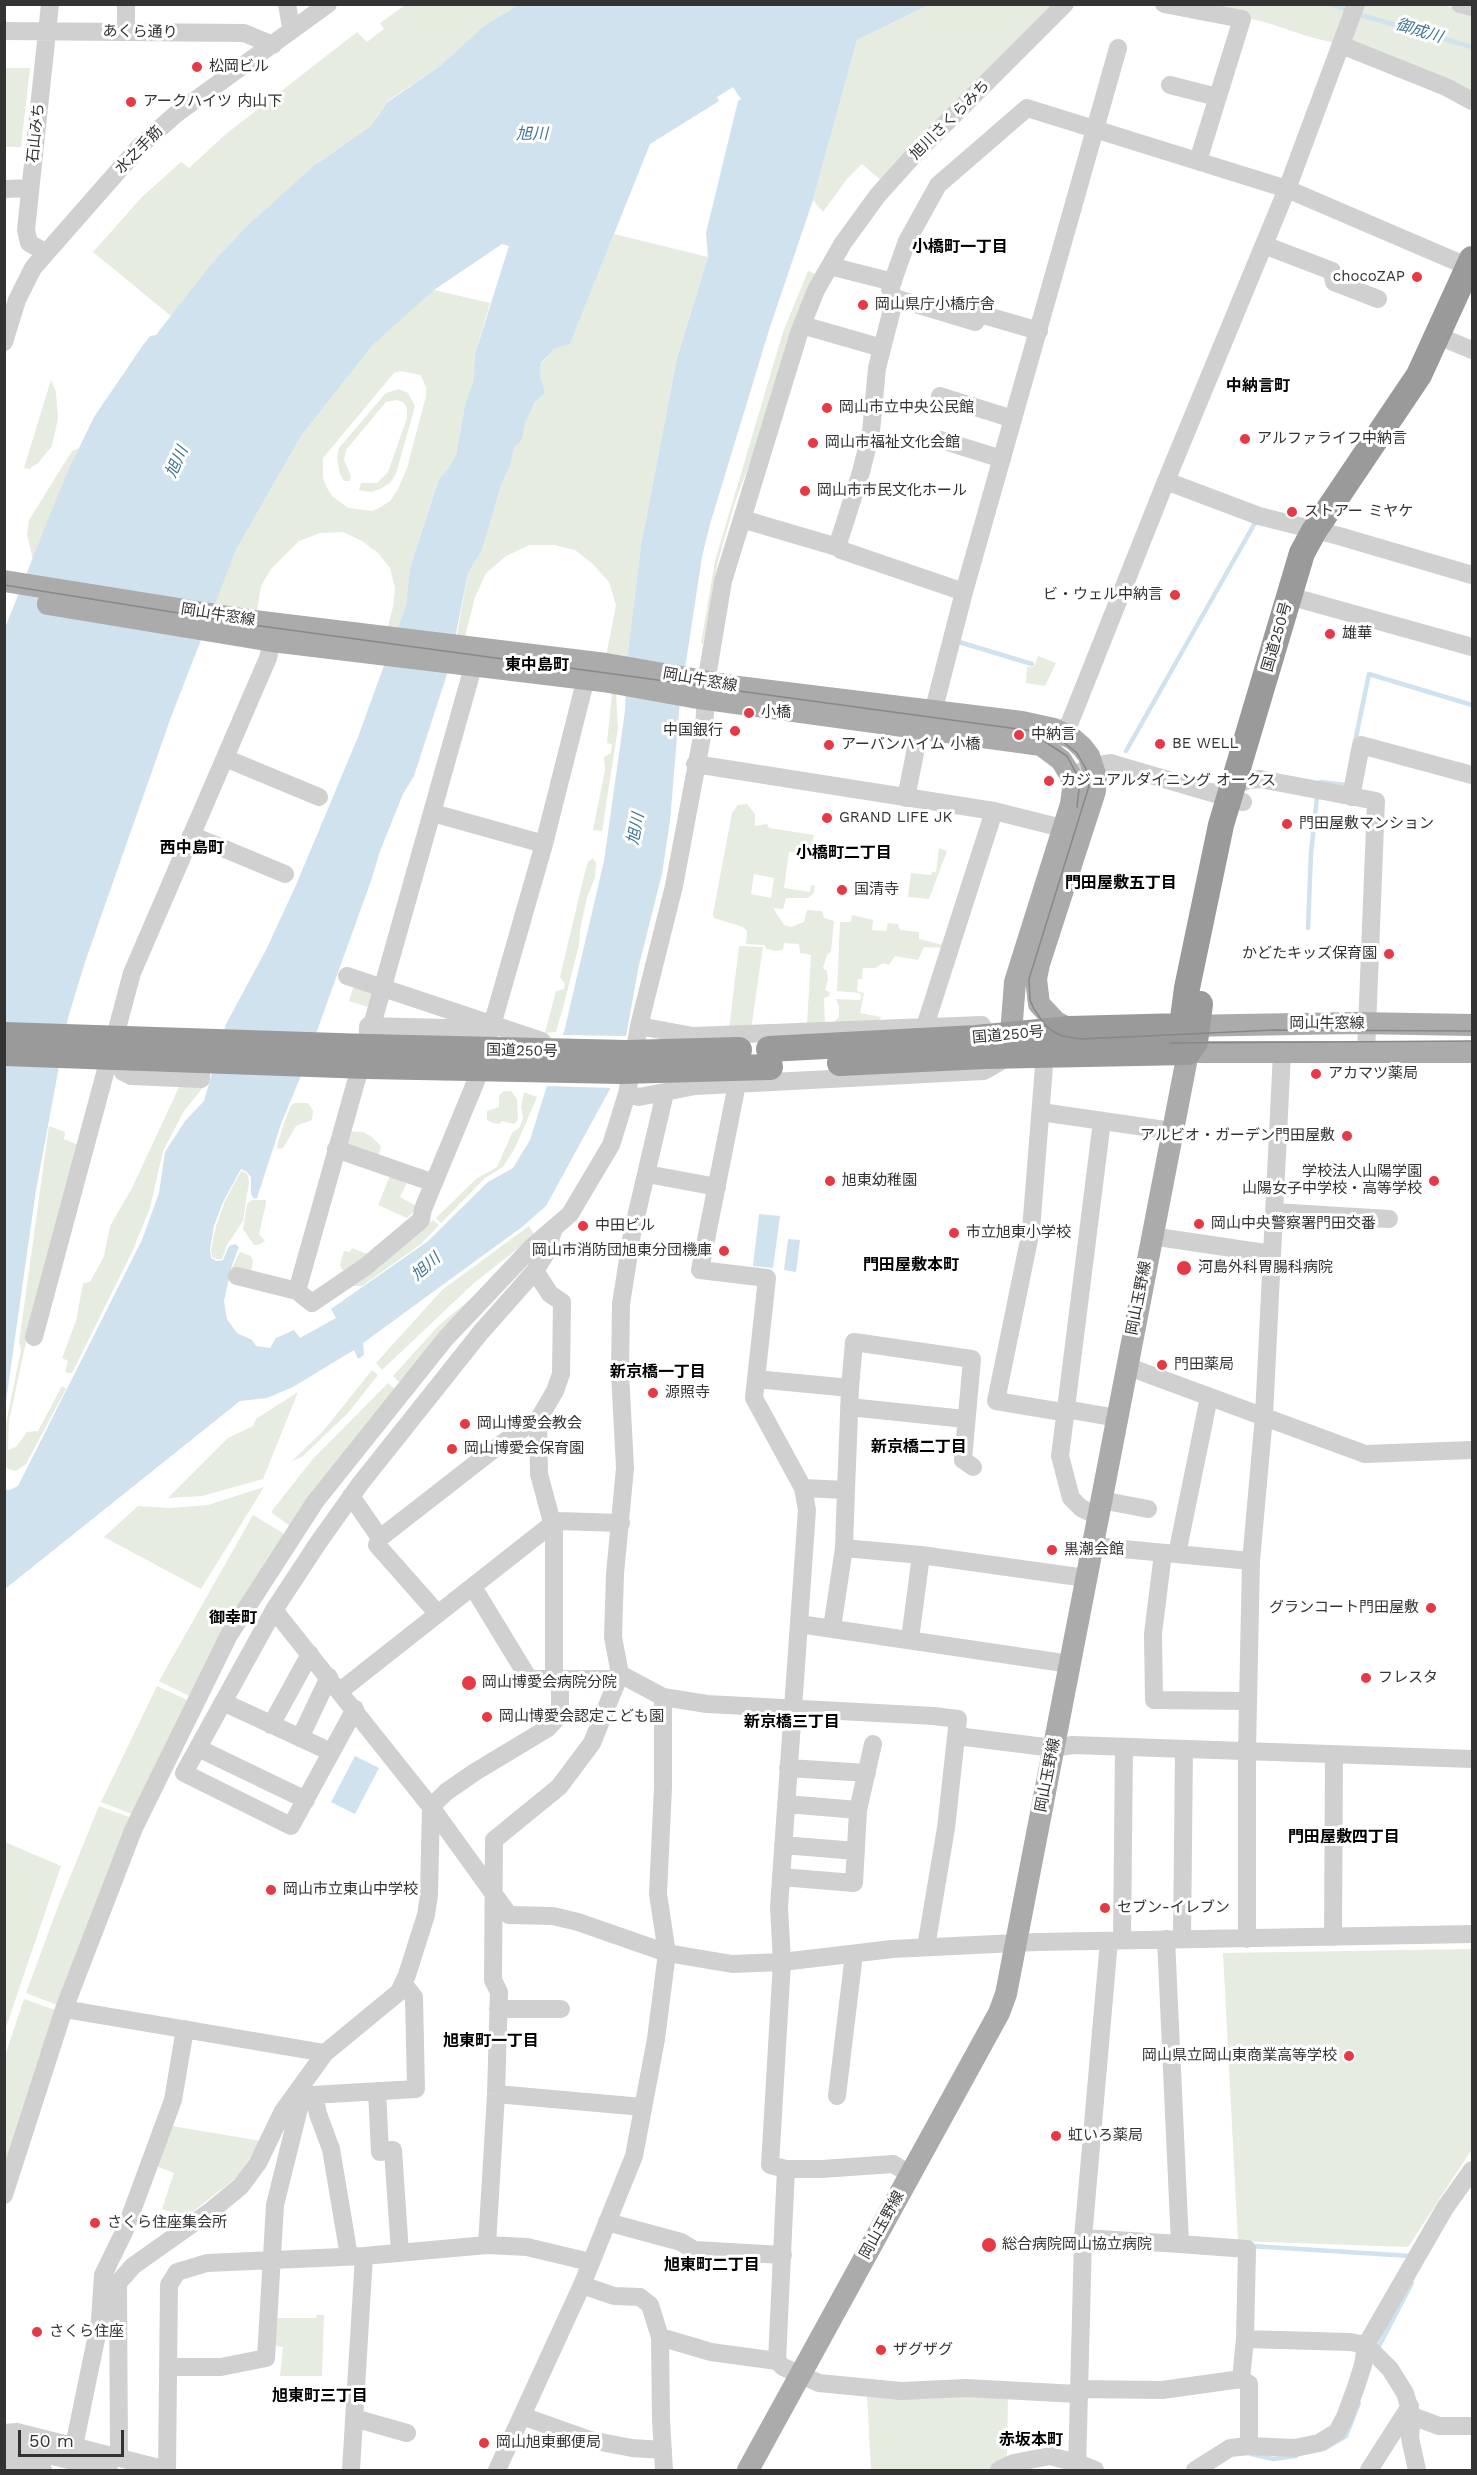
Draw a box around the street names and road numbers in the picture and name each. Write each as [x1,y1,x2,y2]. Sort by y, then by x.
street label: あくら通り [102,22,178,42]
street label: 旭川さくらみち [907,77,993,163]
street label: 石山みち [24,102,48,164]
street label: 水之手筋 [111,122,167,178]
street label: 岡山牛窓線 [180,600,256,630]
street label: 国道250号 [1258,600,1296,674]
street label: 岡山牛窓線 [662,665,738,695]
street label: 岡山牛窓線 [1290,1015,1364,1033]
street label: 国道250号 [971,1023,1045,1047]
street label: 国道250号 [486,1041,558,1061]
street label: 岡山玉野線 [1123,1259,1155,1337]
street label: 岡山玉野線 [1032,1736,1064,1814]
street label: 岡山玉野線 [856,2188,908,2262]

